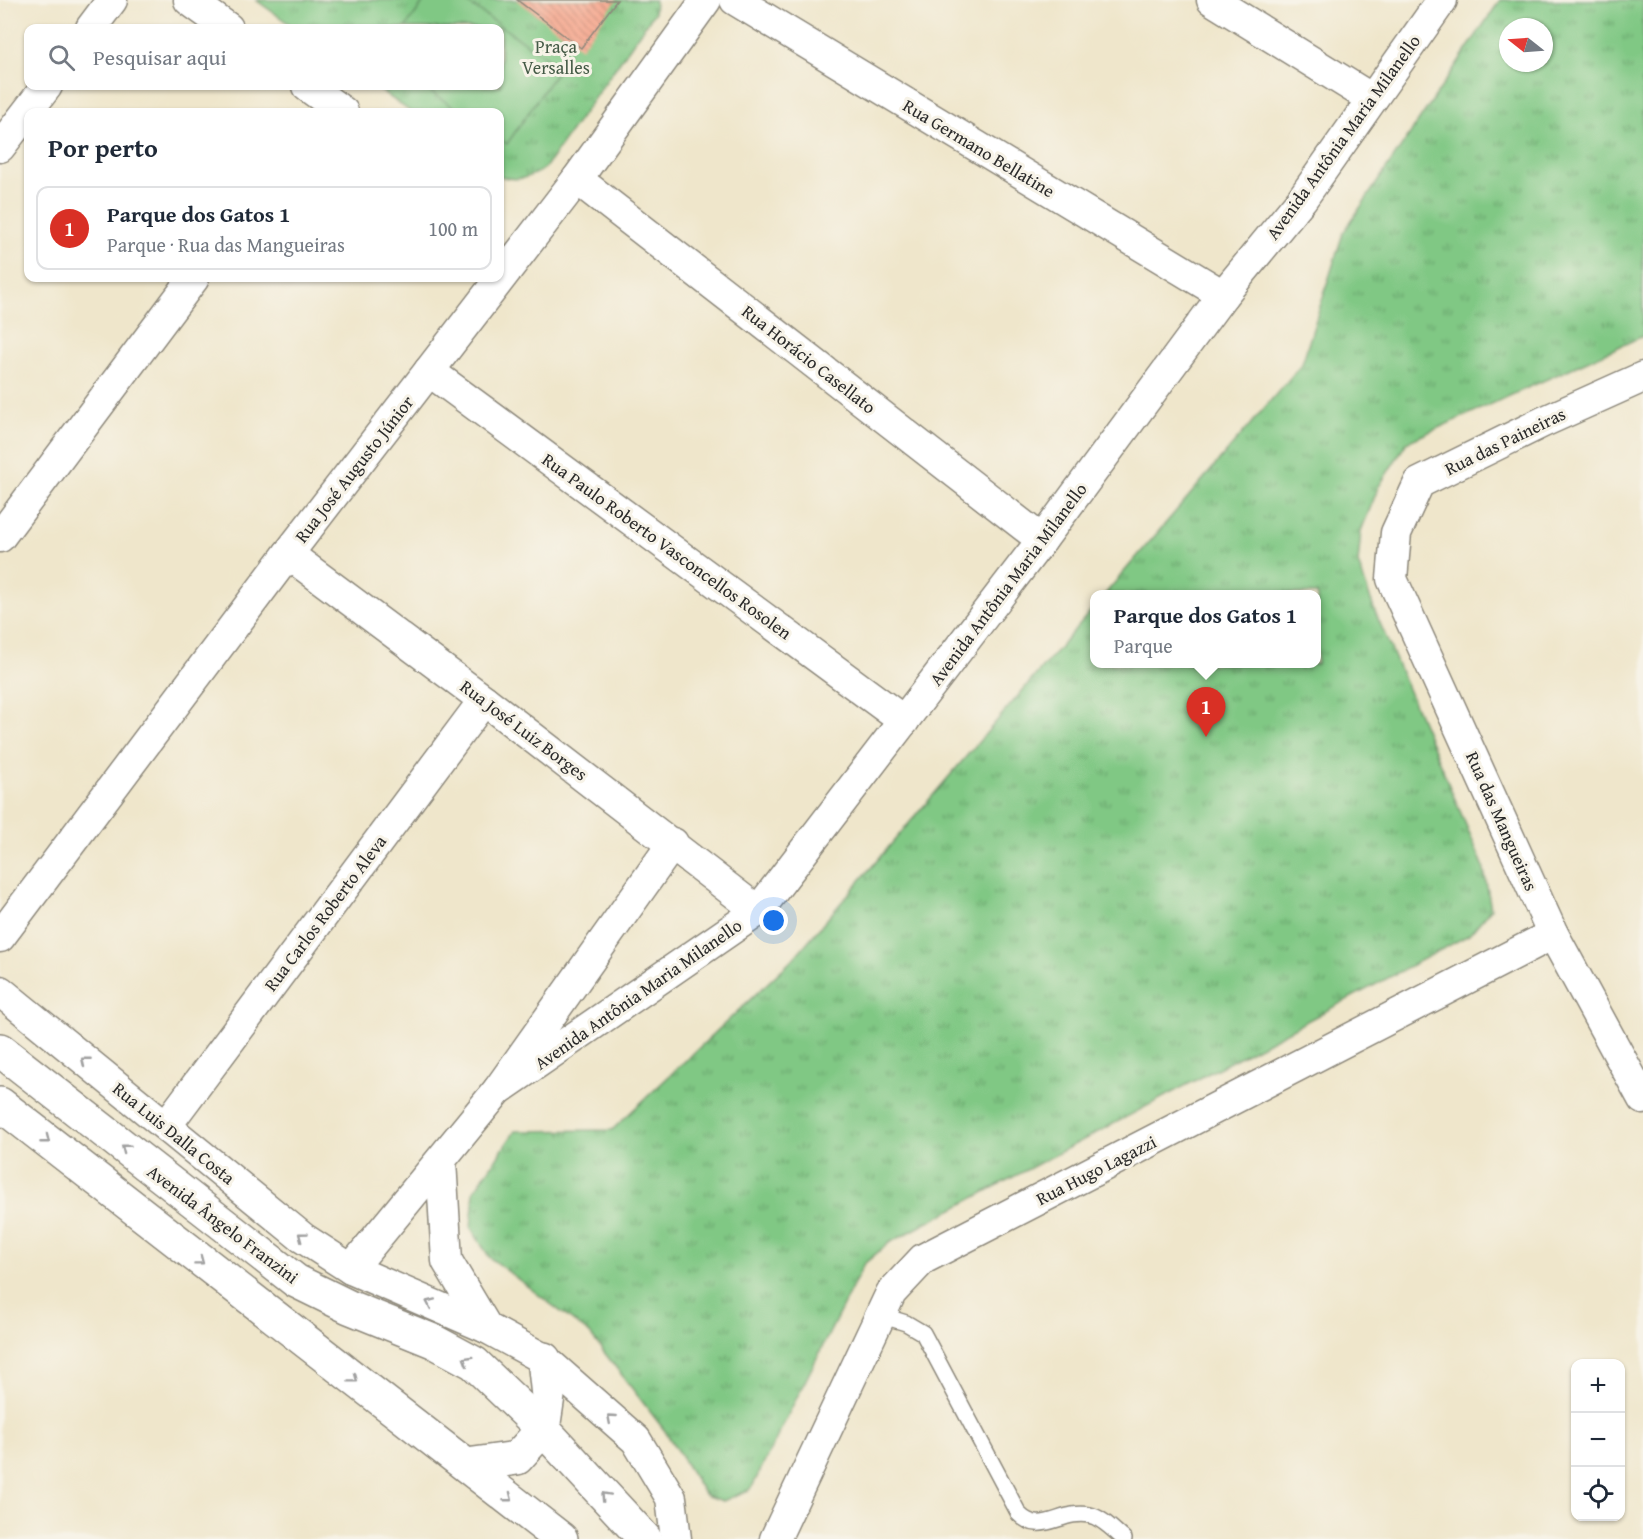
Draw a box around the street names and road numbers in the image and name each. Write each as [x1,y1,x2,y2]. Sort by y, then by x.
street label: Avenida Antônia Maria Milanello [1259,29,1427,245]
street label: Rua Germano Bellatine [898,92,1060,204]
street label: Rua Horácio Casellato [736,298,882,420]
street label: Rua José Augusto Júnior [288,389,420,548]
street label: Rua das Paineiras [1440,400,1570,482]
street label: Rua Paulo Roberto Vasconcellos Rosolen [537,446,797,646]
street label: Avenida Antônia Maria Milanello [923,477,1093,691]
street label: Rua José Luiz Borges [454,673,594,787]
street label: Rua das Mangueiras [1459,747,1545,895]
street label: Rua Carlos Roberto Aleva [257,829,393,997]
street label: Avenida Antônia Maria Milanello [529,912,747,1076]
street label: Rua Luis Dalla Costa [107,1075,241,1191]
street label: Rua Hugo Lagazzi [1031,1128,1161,1212]
street label: Avenida Ângelo Franzini [142,1158,304,1290]

